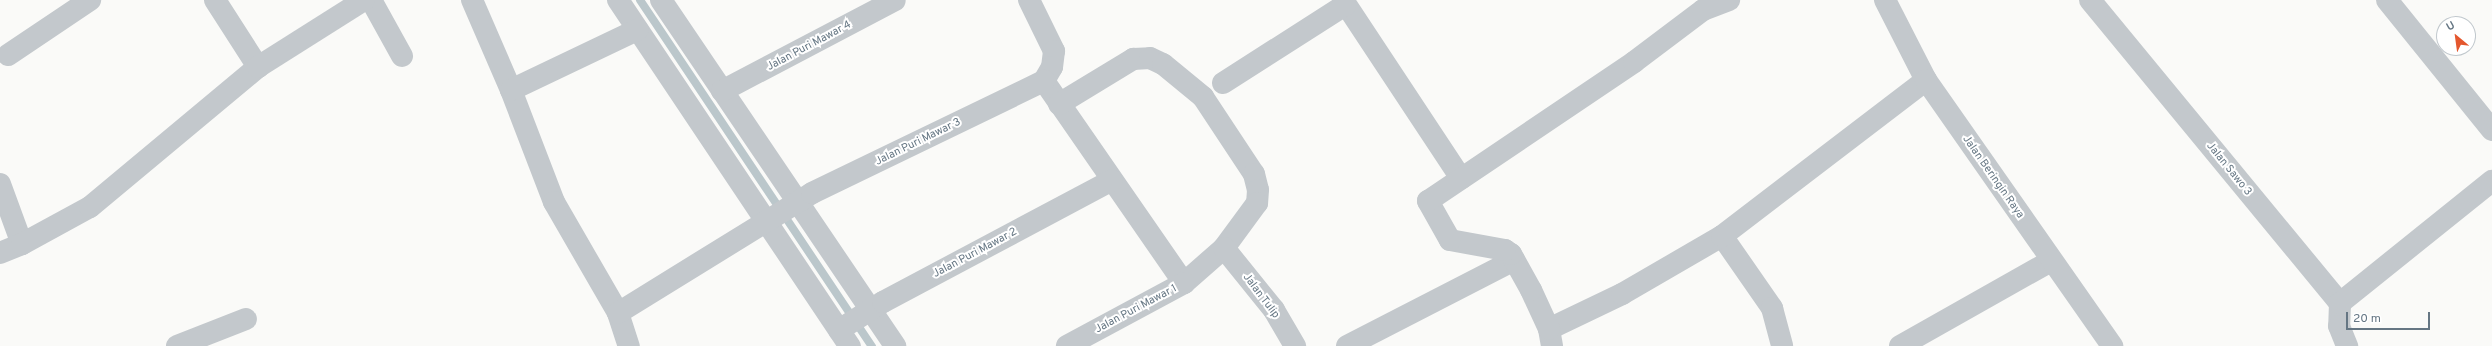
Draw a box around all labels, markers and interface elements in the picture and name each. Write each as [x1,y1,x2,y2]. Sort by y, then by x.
north arrow [2436,16,2476,56]
street label: Jalan Puri Mawar 4 [765,18,853,74]
text: U [2444,18,2457,34]
street label: Jalan Puri Mawar 3 [873,116,963,168]
street label: Jalan Beringin Raya [1959,133,2027,221]
street label: Jalan Sawo 3 [2203,140,2255,198]
street label: Jalan Puri Mawar 2 [931,225,1019,281]
street label: Jalan Tulip [1240,271,1282,321]
street label: Jalan Puri Mawar 1 [1093,282,1179,336]
scale bar [2348,304,2432,330]
text: 20 m [2353,311,2381,327]

